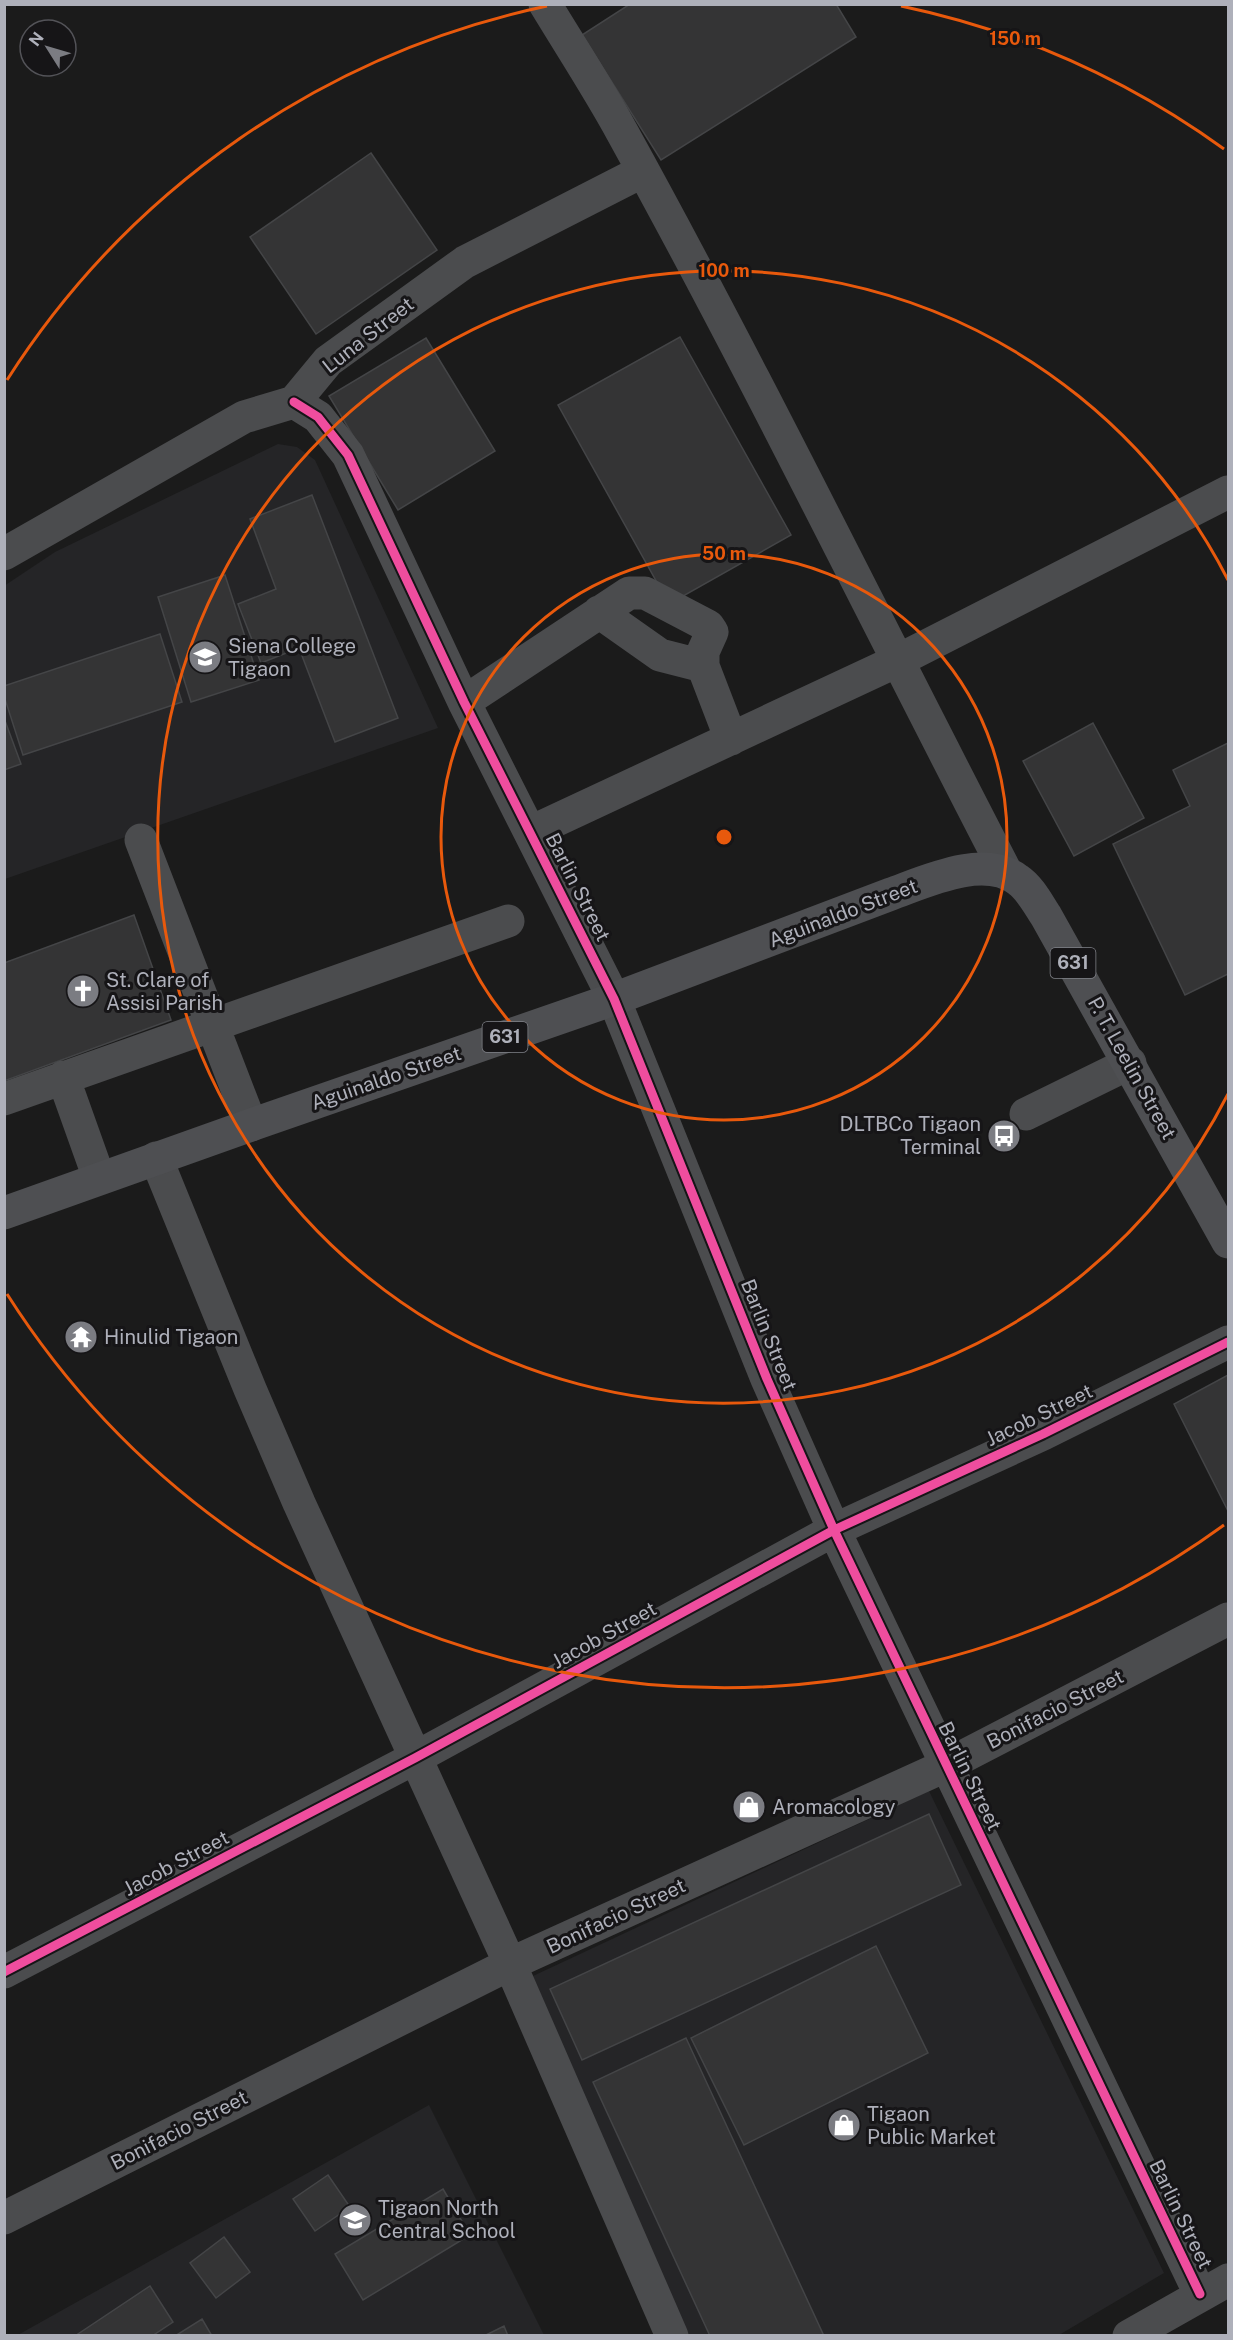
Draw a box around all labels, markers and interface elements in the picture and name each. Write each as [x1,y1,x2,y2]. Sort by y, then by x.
north arrow [18,18,78,78]
text: 150 m [989,28,1041,49]
text: N [25,29,48,50]
text: 100 m [698,260,750,281]
street label: Luna Street [318,292,418,378]
text: 50 m [702,543,746,564]
place label: Siena College Tigaon [228,634,356,681]
school or university icon: Siena College Tigaon [187,639,223,675]
centre of rings [714,827,734,847]
street label: Barlin Street [540,829,616,945]
street label: Aguinaldo Street [765,874,921,952]
road number: 631 [1050,948,1096,978]
place label: St. Clare of Assisi Parish [106,968,223,1015]
church icon: St. Clare of Assisi Parish [65,973,101,1009]
street label: P. T. Leelin Street [1083,993,1181,1143]
road number: 631 [482,1022,528,1052]
street label: Aguinaldo Street [308,1041,464,1115]
place label: DLTBCo Tigaon Terminal [840,1112,981,1159]
bus stop icon: DLTBCo Tigaon Terminal [986,1118,1022,1154]
street label: Barlin Street [736,1276,802,1394]
temple icon: Hinulid Tigaon [63,1319,99,1355]
place label: Hinulid Tigaon [104,1325,238,1349]
street label: Jacob Street [982,1379,1096,1451]
street label: Jacob Street [547,1596,661,1674]
street label: Bonifacio Street [983,1664,1127,1754]
street label: Barlin Street [933,1718,1007,1834]
shop icon: Aromacology [731,1789,767,1825]
place label: Aromacology [772,1795,896,1819]
street label: Jacob Street [119,1825,233,1901]
street label: Bonifacio Street [543,1873,689,1959]
street label: Bonifacio Street [107,2085,251,2175]
place label: Tigaon Public Market [867,2102,996,2149]
shop icon: Tigaon Public Market [826,2107,862,2143]
street label: Barlin Street [1144,2156,1218,2272]
place label: Tigaon North Central School [378,2196,516,2243]
school or university icon: Tigaon North Central School [337,2202,373,2238]

